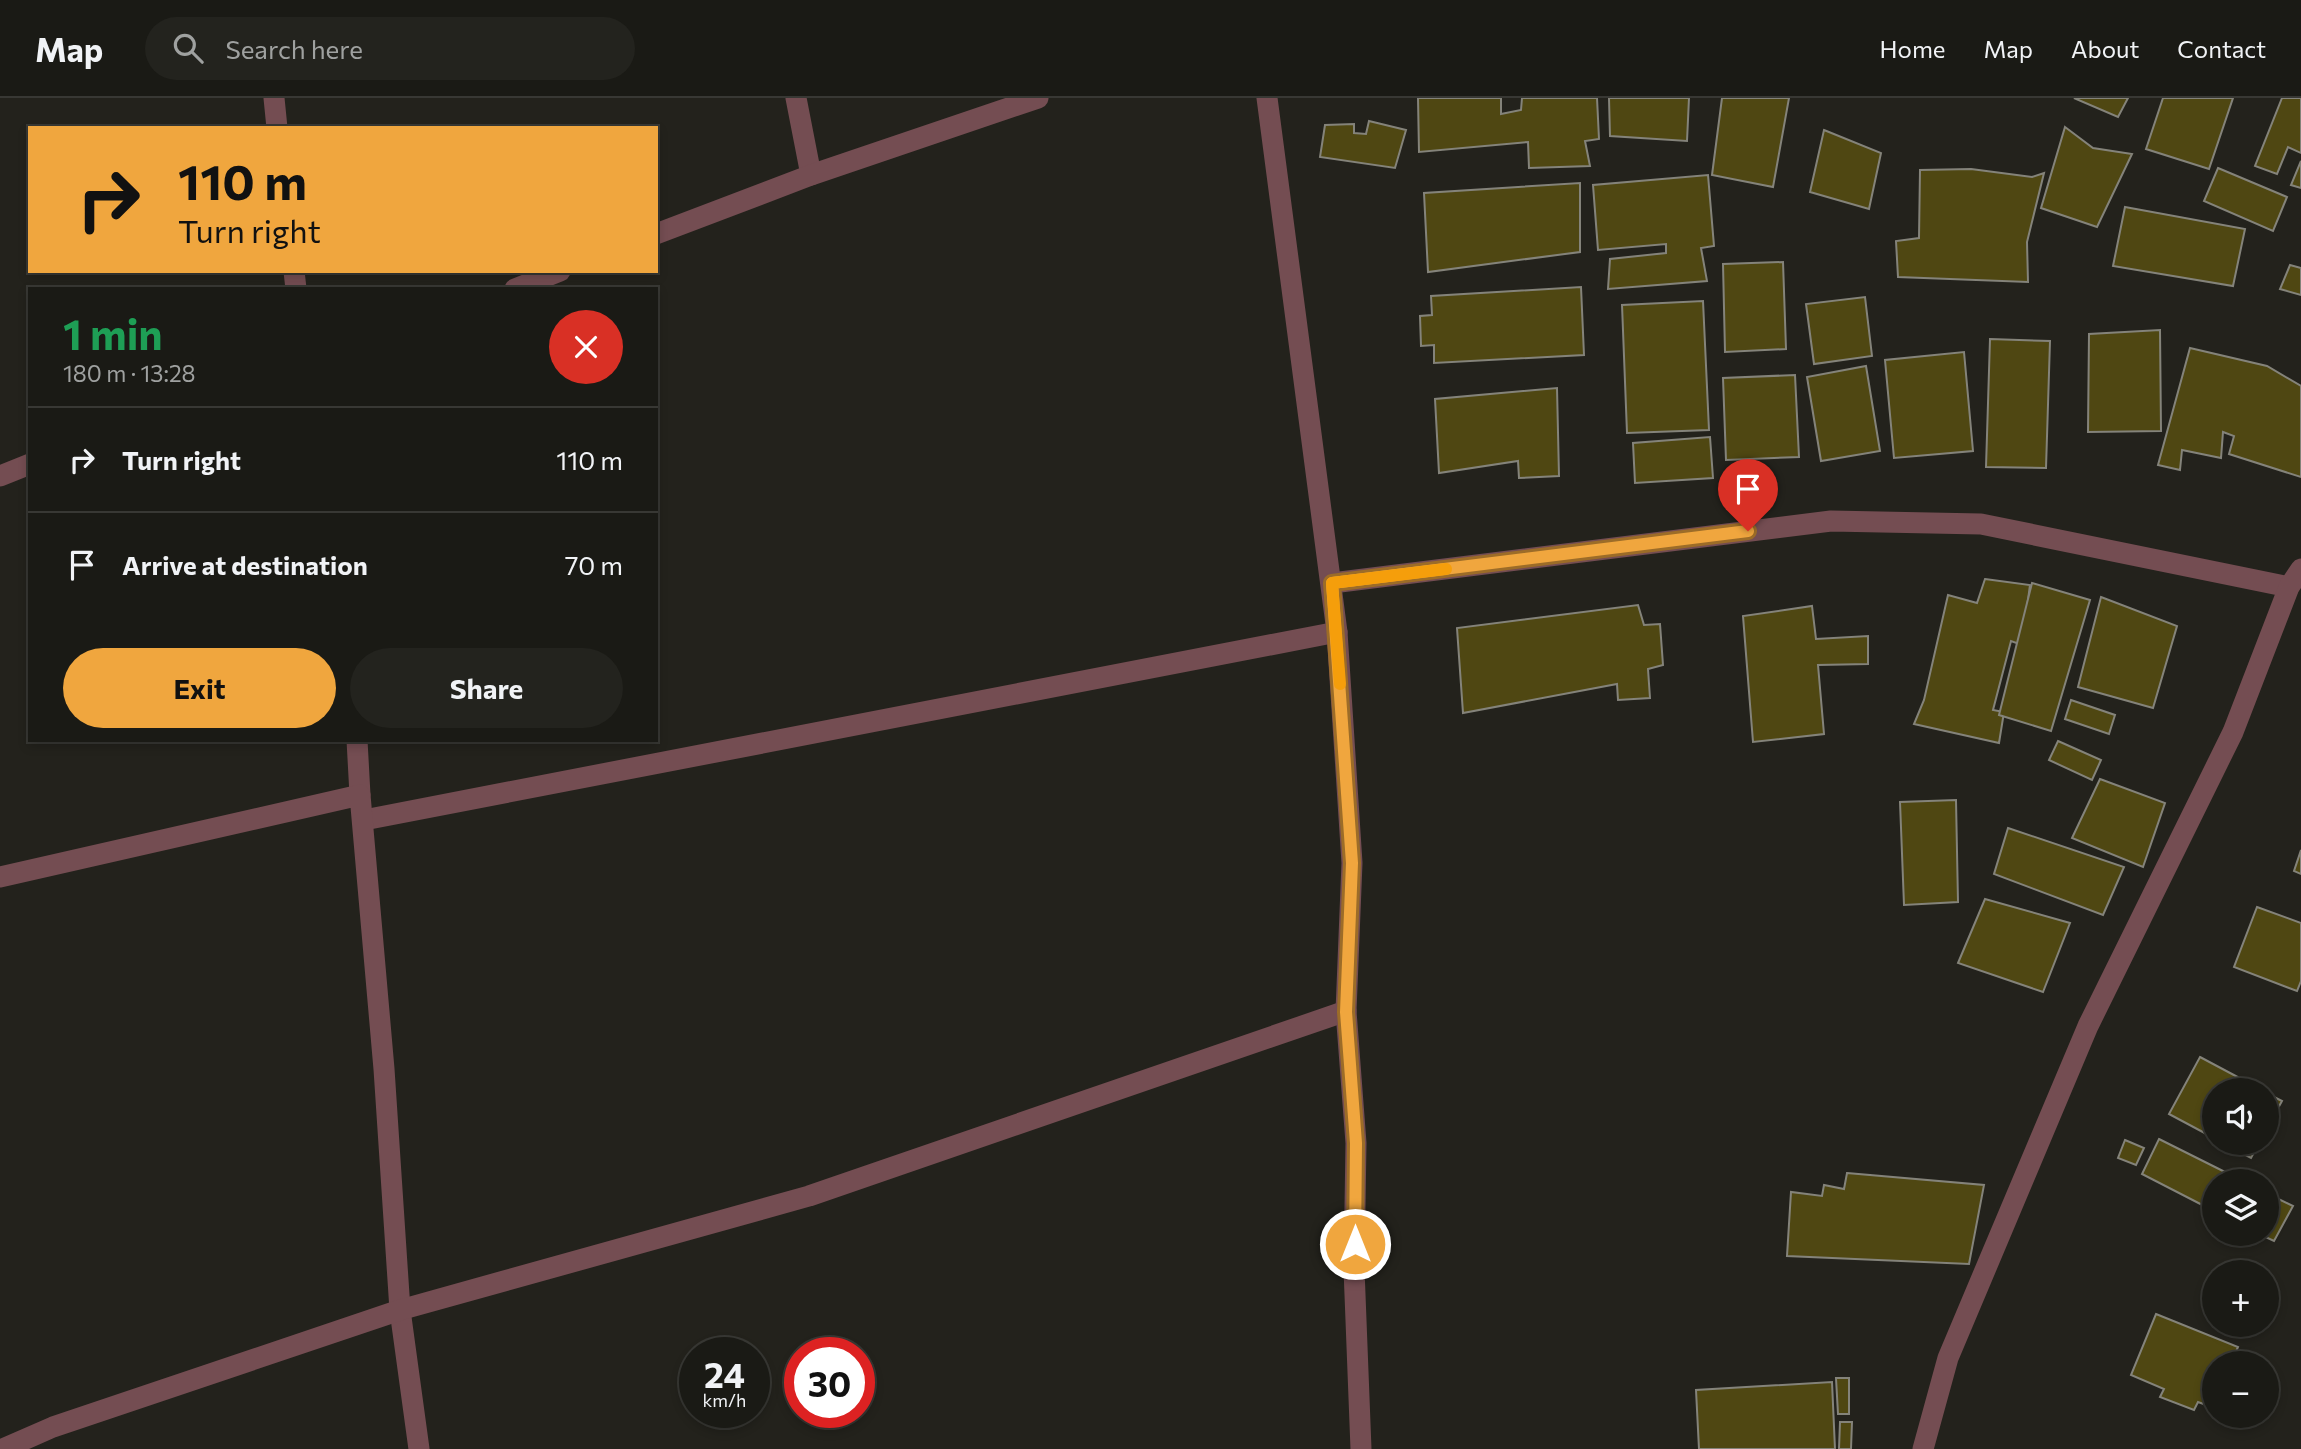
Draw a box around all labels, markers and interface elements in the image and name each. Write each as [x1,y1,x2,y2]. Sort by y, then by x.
search box [145,17,635,80]
text: Map [35,28,103,69]
icon: search [169,29,207,67]
text: Search here [225,33,363,64]
text: Home [1880,34,1946,63]
text: Map [1984,34,2033,63]
text: About [2071,34,2139,63]
text: Contact [2177,34,2266,63]
text: 110 m [178,150,307,210]
icon: right [63,154,154,245]
text: Turn right [178,210,321,250]
text: 1 min [63,307,163,359]
button: close [549,310,623,384]
text: 180 m · 13:28 [63,359,196,387]
icon: right [63,441,101,479]
text: Turn right [122,444,241,475]
text: 110 m [556,444,623,475]
pin [1718,459,1778,531]
icon: arrive [1729,470,1767,508]
icon: arrive [63,546,101,584]
text: Arrive at destination [122,549,368,580]
text: 70 m [565,549,623,580]
button: Exit [63,648,336,728]
button: Share [350,648,623,728]
map controls [2202,1078,2279,1428]
button: sound [2202,1078,2279,1155]
button: layers [2202,1169,2279,1246]
position arrow [1318,1207,1392,1281]
button: + [2202,1260,2279,1337]
speed limit sign: 30 [784,1337,875,1428]
button: − [2202,1351,2279,1428]
text: 24 [704,1352,745,1395]
text: km/h [703,1389,746,1411]

